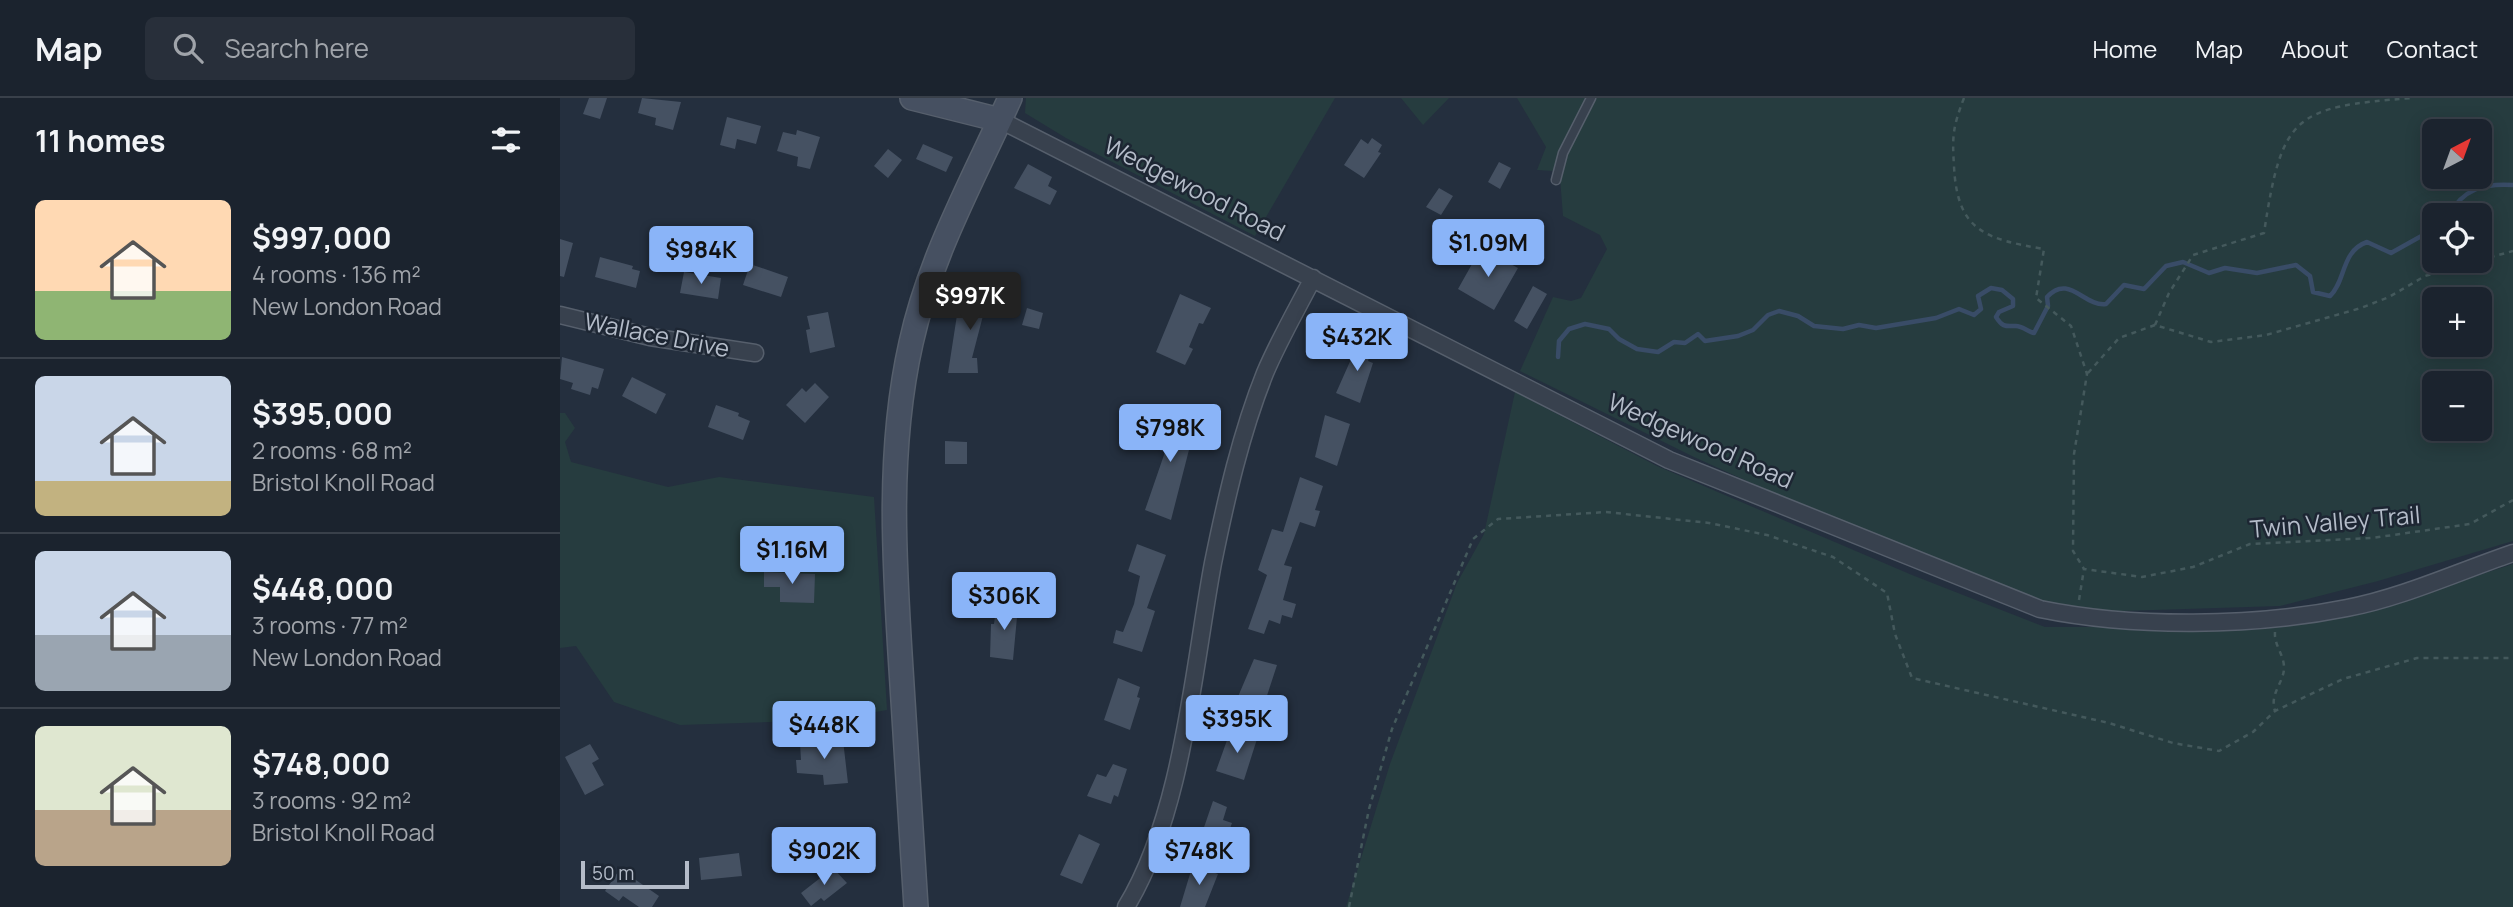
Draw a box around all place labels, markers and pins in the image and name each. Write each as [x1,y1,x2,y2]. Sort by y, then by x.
pin: $1.09M [1431,220,1545,279]
pin: $984K [652,226,750,286]
pin: $997K [921,272,1019,332]
pin: $432K [1308,314,1406,373]
pin: $798K [1121,404,1219,464]
pin: $1.16M [735,526,849,586]
pin: $306K [955,573,1053,632]
pin: $395K [1188,696,1286,755]
pin: $448K [775,702,873,761]
pin: $902K [775,828,873,887]
pin: $748K [1150,828,1248,887]

